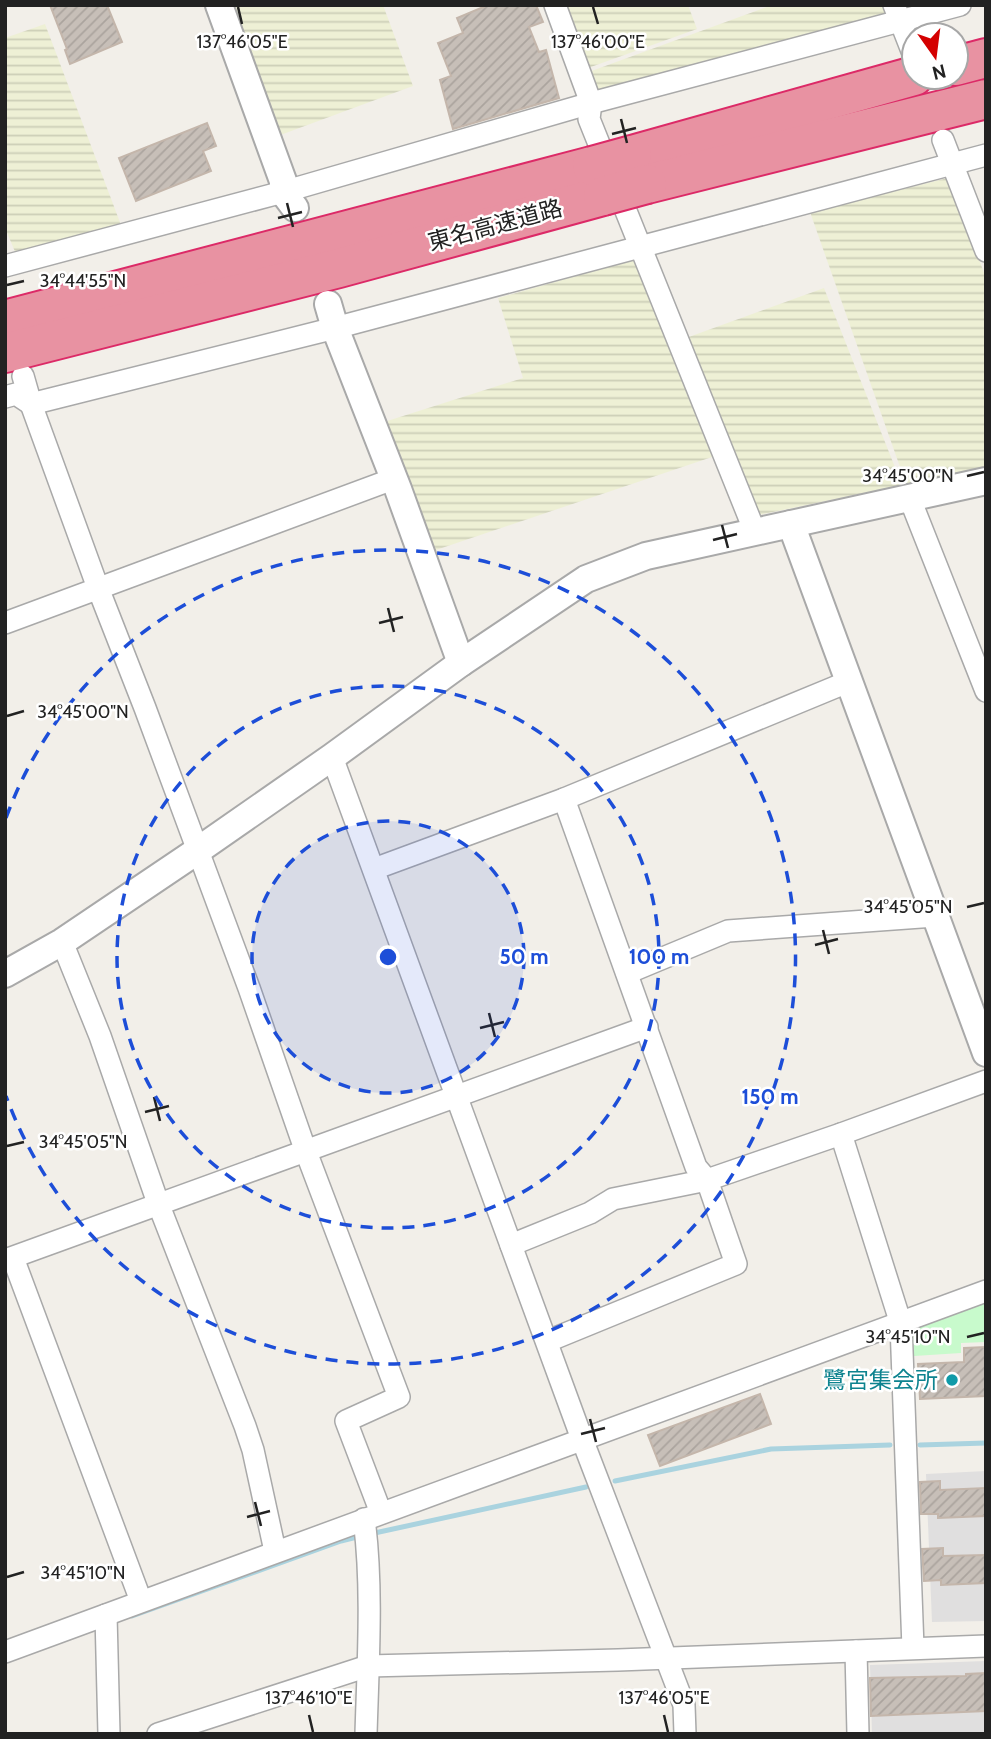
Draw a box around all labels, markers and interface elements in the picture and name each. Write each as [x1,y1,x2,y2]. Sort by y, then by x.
north arrow [900,21,970,91]
text: 137°46'05"E [196,31,288,53]
text: 137°46'00"E [551,31,645,53]
text: N [930,59,948,85]
street label: 東名高速道路 [425,194,565,256]
text: 34°44'55"N [40,270,126,292]
text: 34°45'00"N [862,465,954,487]
text: 34°45'00"N [37,701,129,723]
text: 34°45'05"N [864,896,952,918]
text: 50 m [499,944,549,969]
text: 100 m [629,944,689,969]
centre of rings [376,945,400,969]
text: 150 m [742,1084,798,1109]
text: 34°45'05"N [39,1131,127,1153]
text: 34°45'10"N [866,1326,950,1348]
place label: 鷺宮集会所 [823,1366,938,1394]
marker: 鷺宮集会所 [944,1372,960,1388]
text: 34°45'10"N [41,1562,125,1584]
text: 137°46'10"E [265,1687,353,1709]
text: 137°46'05"E [618,1687,710,1709]

